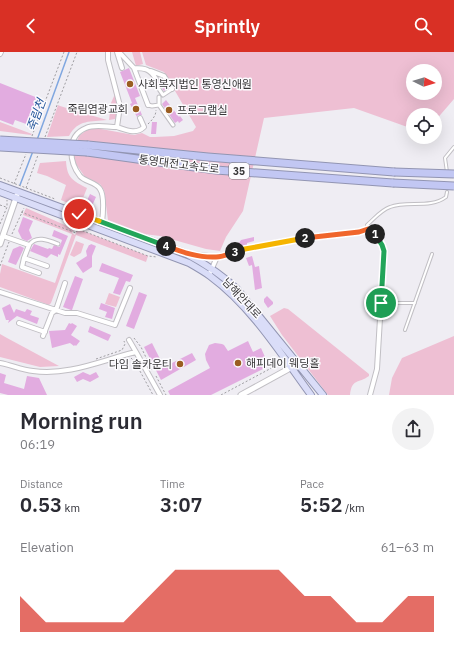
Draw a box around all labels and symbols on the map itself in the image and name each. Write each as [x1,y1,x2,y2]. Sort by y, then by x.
north arrow [406,64,442,100]
place label: 사회복지법인 통영신애원 [138,77,252,91]
marker: 사회복지법인 통영신애원 [125,79,135,89]
water label: 죽림천 [23,95,49,133]
place label: 죽림염광교회 [67,102,128,116]
place label: 프로그램실 [177,103,228,117]
marker: 죽림염광교회 [131,104,141,114]
marker: 프로그램실 [164,105,174,115]
street label: 통영대전고속도로 [138,152,220,176]
road number: 35 [229,163,249,179]
pin [62,197,96,231]
pin: 1 [365,224,385,244]
pin: 2 [295,228,315,248]
pin: 4 [156,236,176,256]
pin: 3 [225,242,245,262]
street label: 남해안대로 [220,275,264,321]
pin [364,286,398,320]
place label: 해피데이 웨딩홀 [246,356,319,370]
place label: 다임 솔카운티 [109,357,172,371]
marker: 해피데이 웨딩홀 [233,358,243,368]
marker: 다임 솔카운티 [175,359,185,369]

